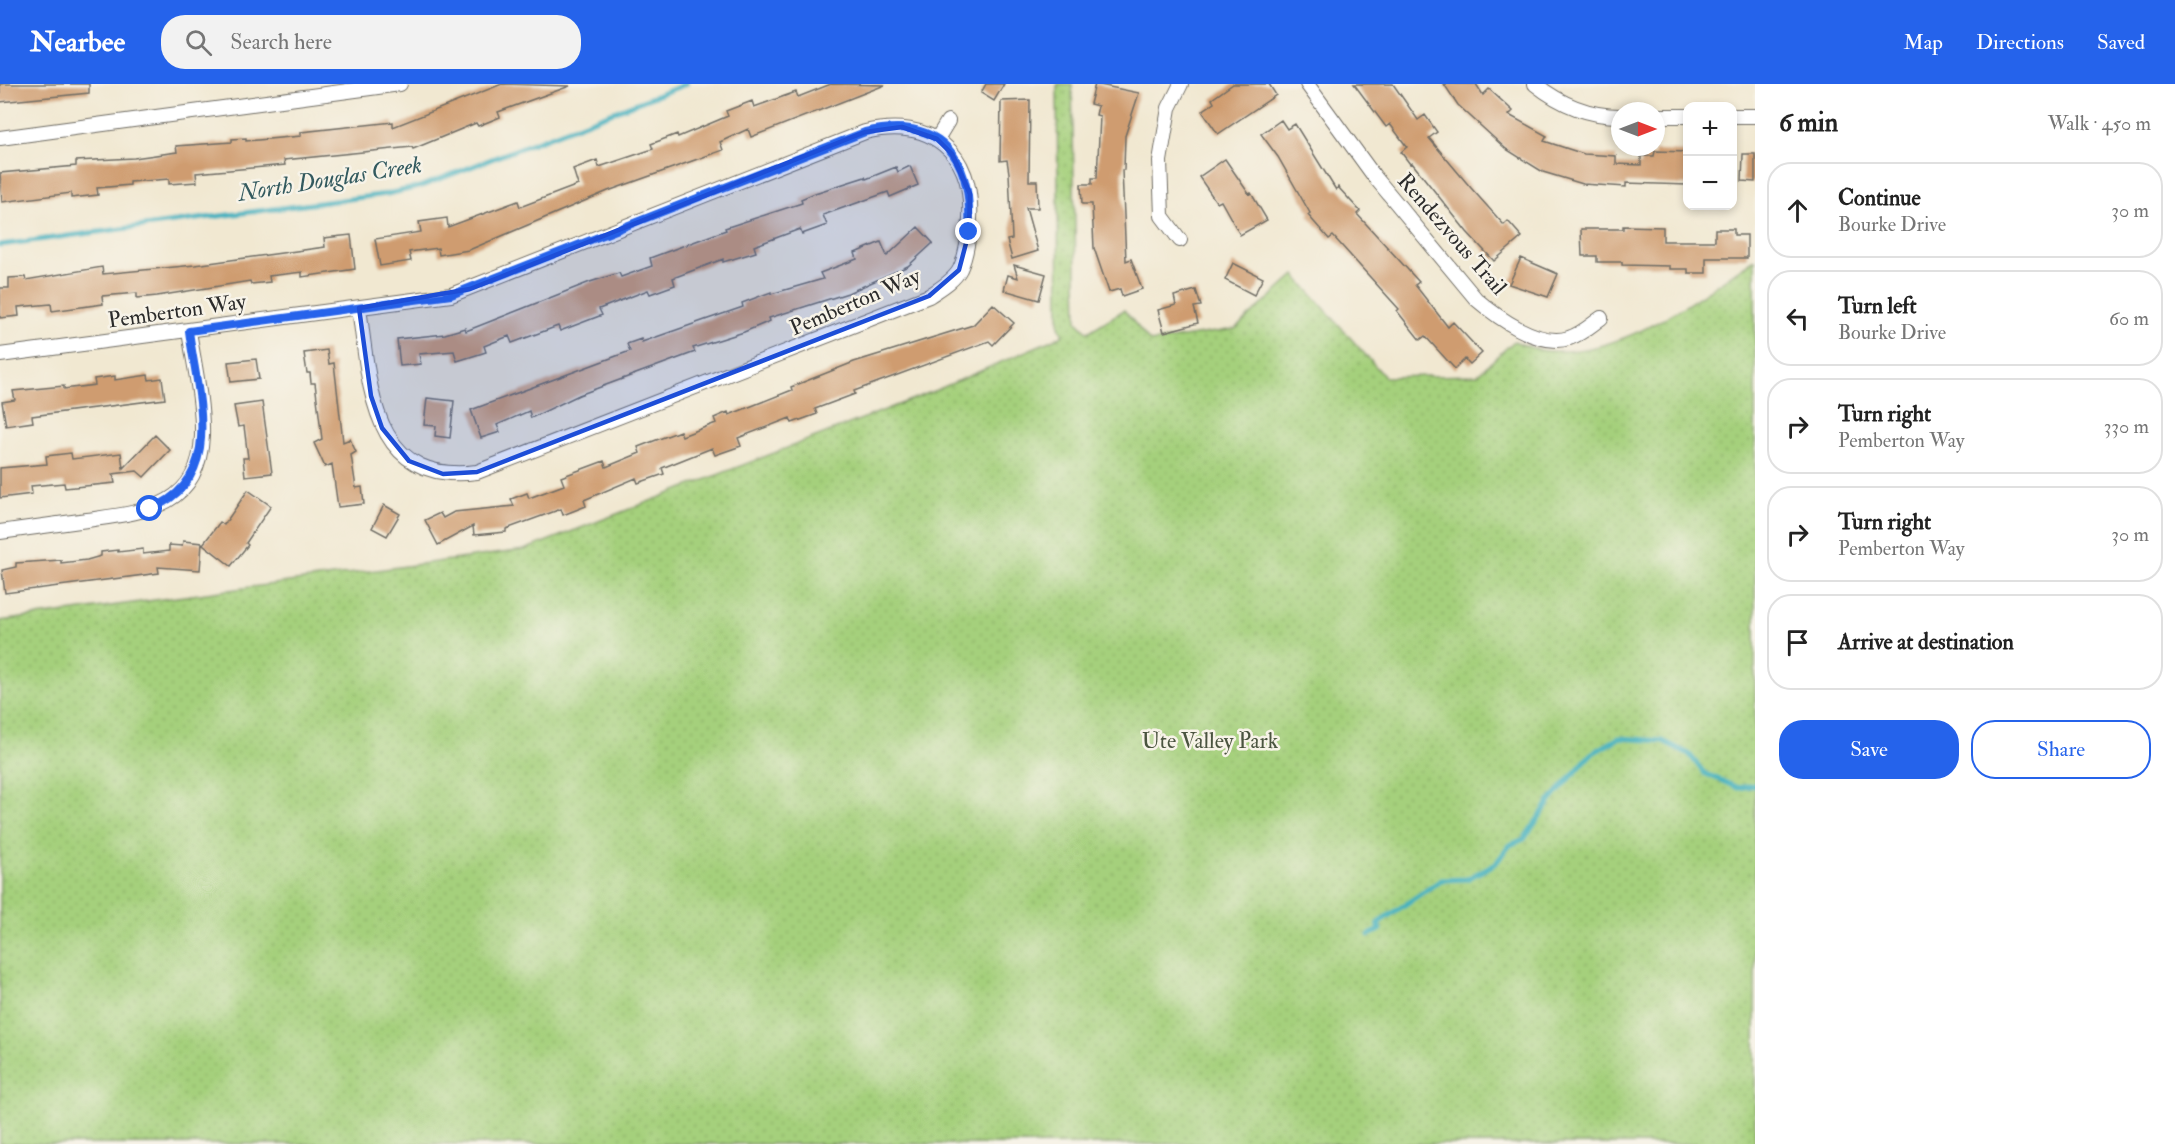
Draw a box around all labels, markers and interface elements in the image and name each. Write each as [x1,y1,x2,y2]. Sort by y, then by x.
search box [161,15,581,69]
text: Nearbee [30,25,125,60]
icon: search [182,26,215,59]
text: Search here [230,28,332,56]
text: Map [1903,29,1943,56]
text: Directions [1976,29,2064,56]
text: Saved [2097,29,2145,56]
north arrow [1611,102,1665,156]
map controls [1683,102,1737,210]
button: + [1683,102,1737,156]
text: 6 min [1779,107,1838,139]
text: Walk · 450 m [2048,111,2151,136]
water label: North Douglas Creek [234,149,424,209]
button: − [1683,156,1737,210]
street label: Rendezvous Trail [1391,167,1513,301]
text: Continue [1838,184,1921,212]
icon: ahead [1781,194,1814,227]
text: 30 m [2111,198,2149,223]
text: Bourke Drive [1838,212,1946,237]
route end [955,218,981,244]
street label: Pemberton Way [785,262,925,342]
street label: Pemberton Way [106,287,248,335]
text: Turn left [1838,292,1917,320]
icon: left [1781,302,1814,335]
text: 60 m [2109,306,2149,331]
text: Bourke Drive [1838,320,1946,345]
text: Turn right [1838,400,1931,428]
icon: right [1781,410,1814,443]
text: 330 m [2104,414,2149,439]
text: Pemberton Way [1838,428,1965,453]
route start [136,495,162,521]
text: Turn right [1838,508,1931,536]
icon: right [1781,518,1814,551]
text: 30 m [2111,522,2149,547]
text: Pemberton Way [1838,536,1965,561]
icon: arrive [1781,626,1814,659]
text: Arrive at destination [1838,628,2014,656]
button: Save [1779,720,1959,779]
button: Share [1971,720,2151,779]
park label: Ute Valley Park [1142,727,1279,755]

